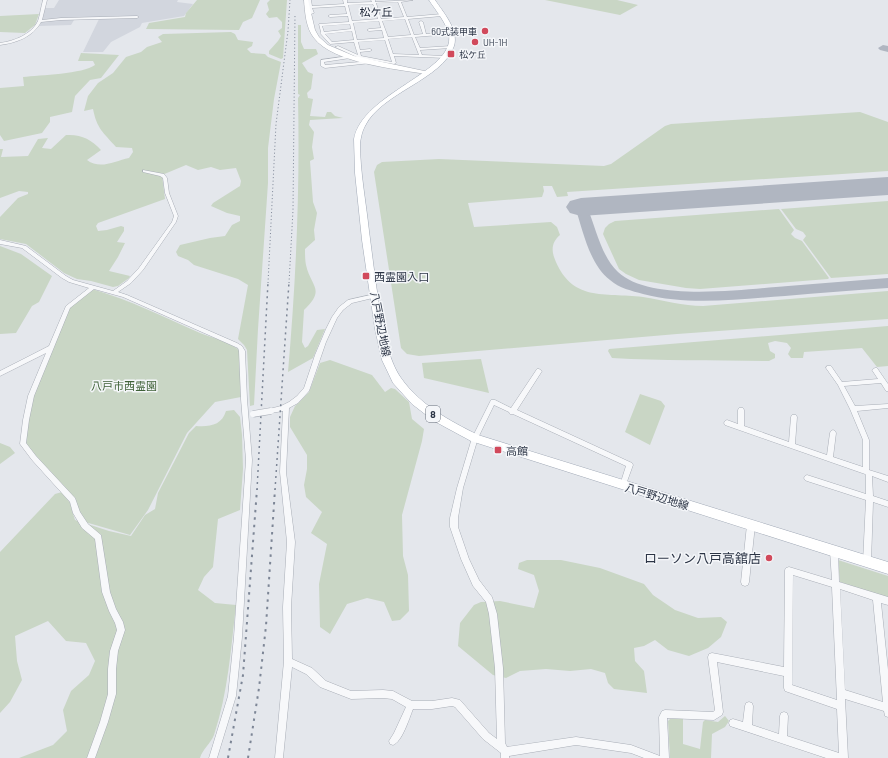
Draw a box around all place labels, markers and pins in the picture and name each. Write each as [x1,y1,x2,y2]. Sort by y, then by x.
place label: 60式装甲車 [431,26,477,37]
marker: 60式装甲車 [480,26,490,36]
marker: UH-1H [470,37,480,47]
place label: UH-1H [483,37,507,48]
marker: 松ケ丘 [446,49,456,59]
place label: 松ケ丘 [459,49,486,60]
place label: 西霊園入口 [374,270,429,283]
marker: 西霊園入口 [361,271,371,281]
place label: 高館 [506,444,528,457]
marker: 高館 [493,445,503,455]
place label: ローソン八戸高舘店 [644,550,761,566]
marker: ローソン八戸高舘店 [764,553,774,563]

